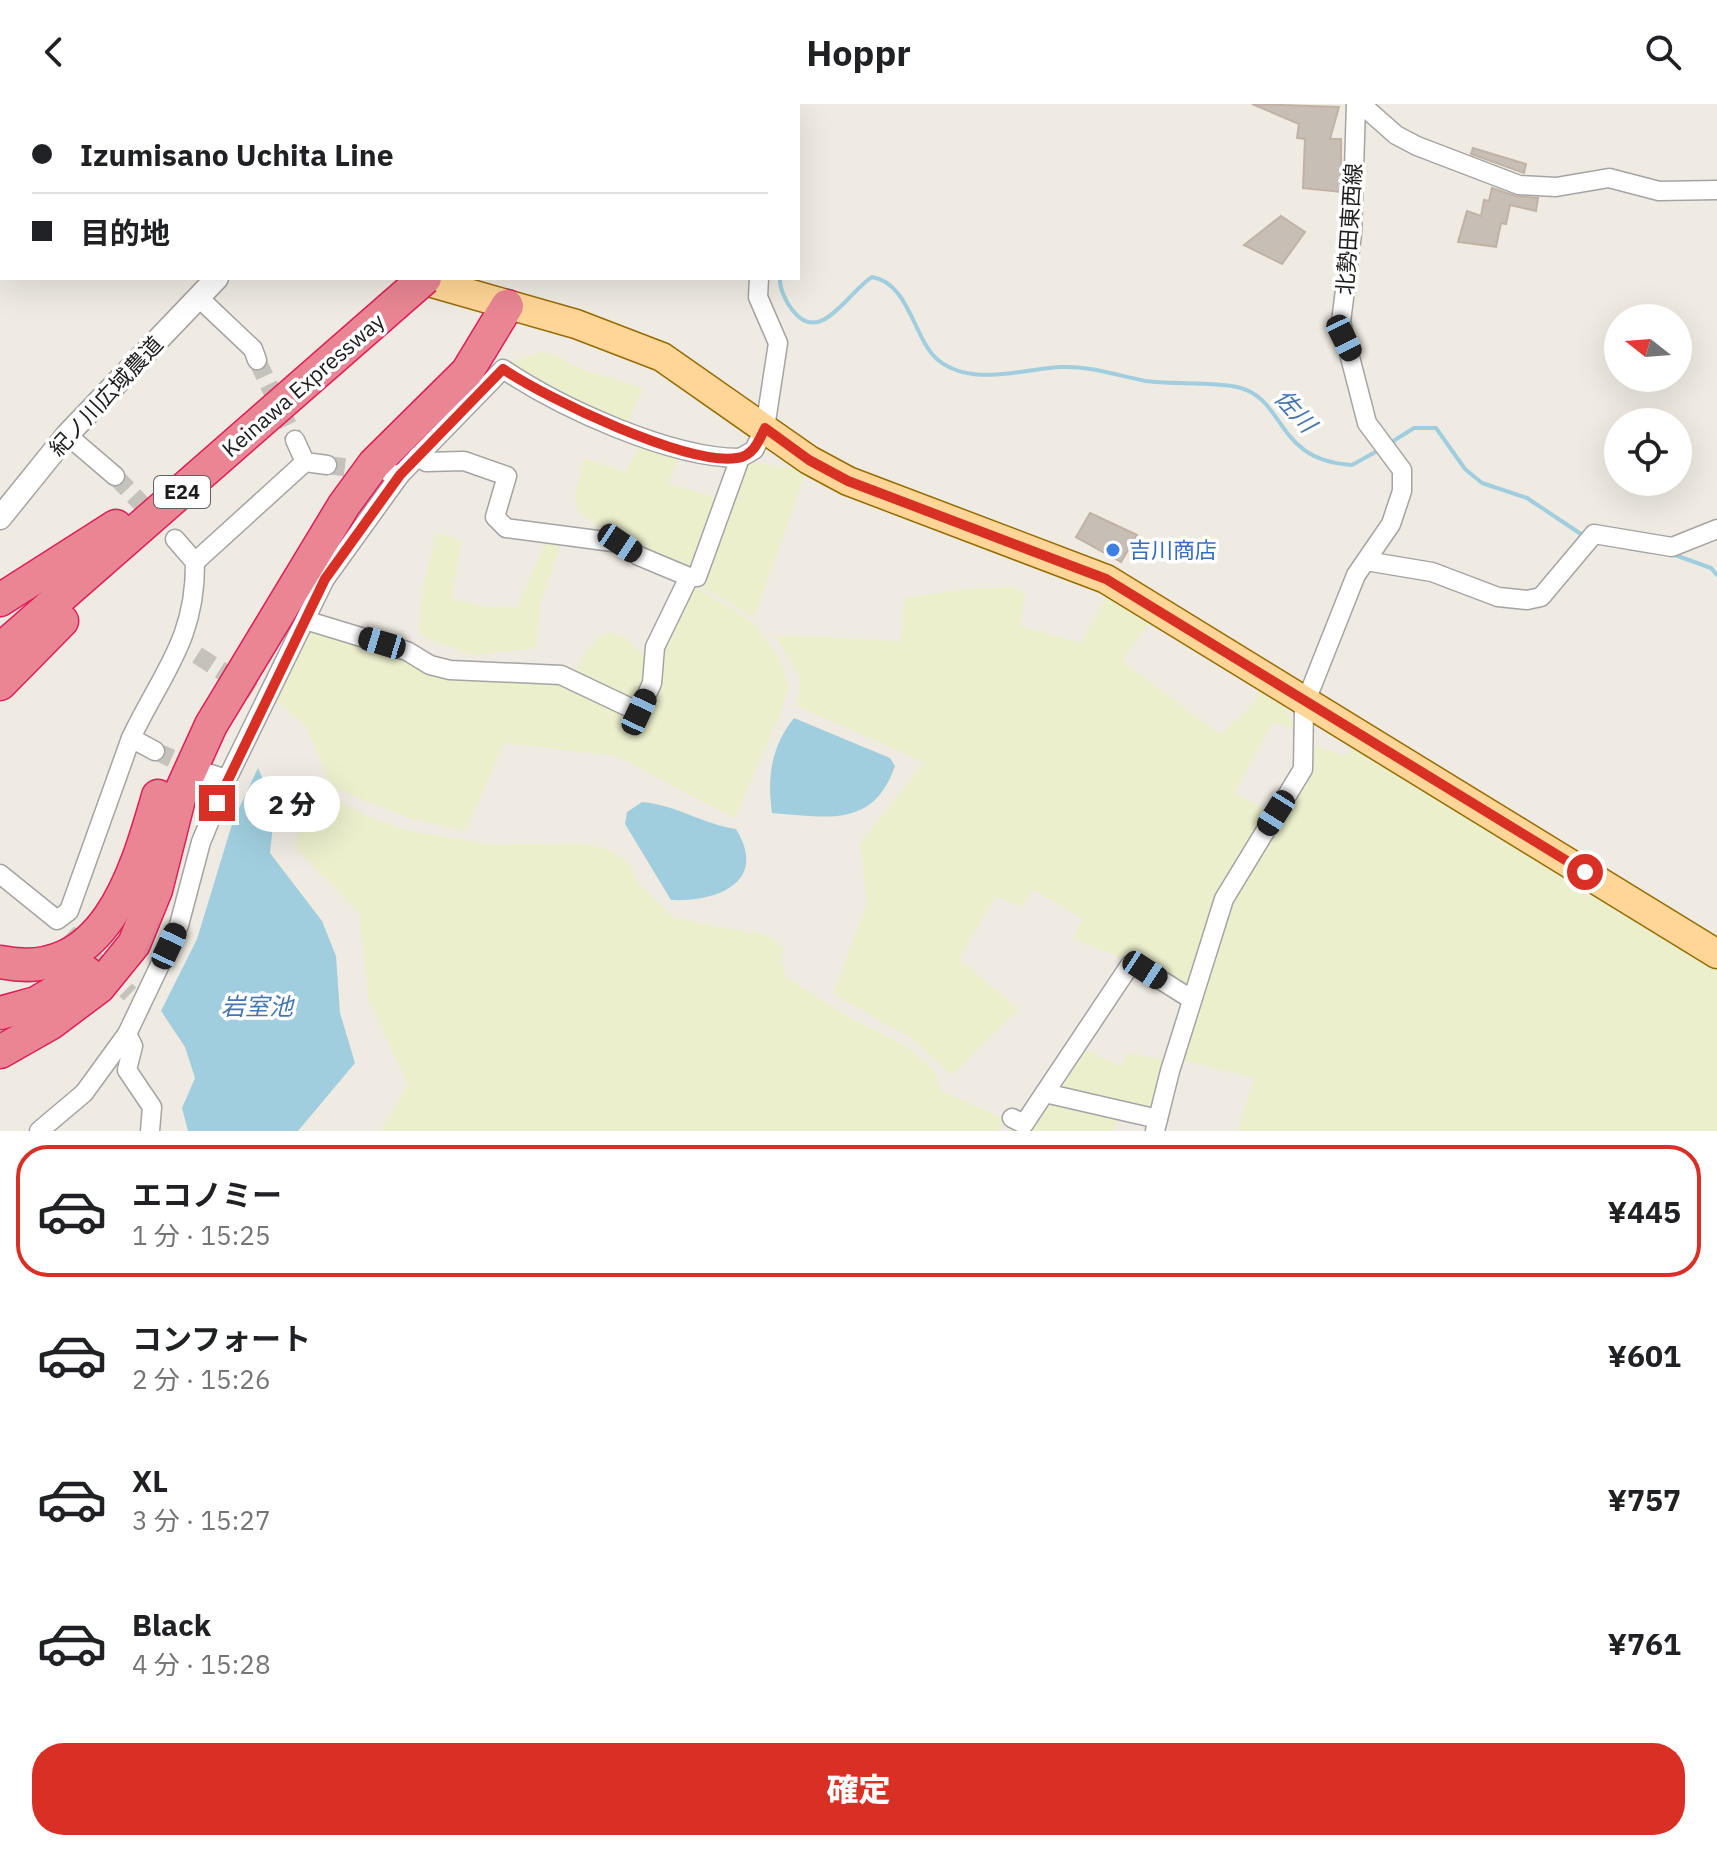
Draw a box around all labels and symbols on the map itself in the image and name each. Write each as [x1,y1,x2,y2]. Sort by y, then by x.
street label: 北勢田東西線 [1329,162,1368,296]
north arrow [1604,304,1692,392]
street label: Keinawa Expressway [215,306,390,463]
car [1323,311,1365,365]
street label: 紀ノ川広域農道 [43,329,169,462]
water label: 佐川 [1268,382,1326,441]
road number: E24 [154,476,210,508]
car [593,520,647,566]
place label: 吉川商店 [1129,535,1217,564]
marker: 吉川商店 [1104,541,1122,559]
car [356,625,408,661]
car [618,685,660,739]
callout: 2 分 [245,775,341,831]
route end [199,785,235,821]
car [1253,786,1299,840]
route start [1567,854,1603,890]
car [148,919,190,973]
car [1118,947,1172,993]
water label: 岩室池 [221,990,295,1022]

